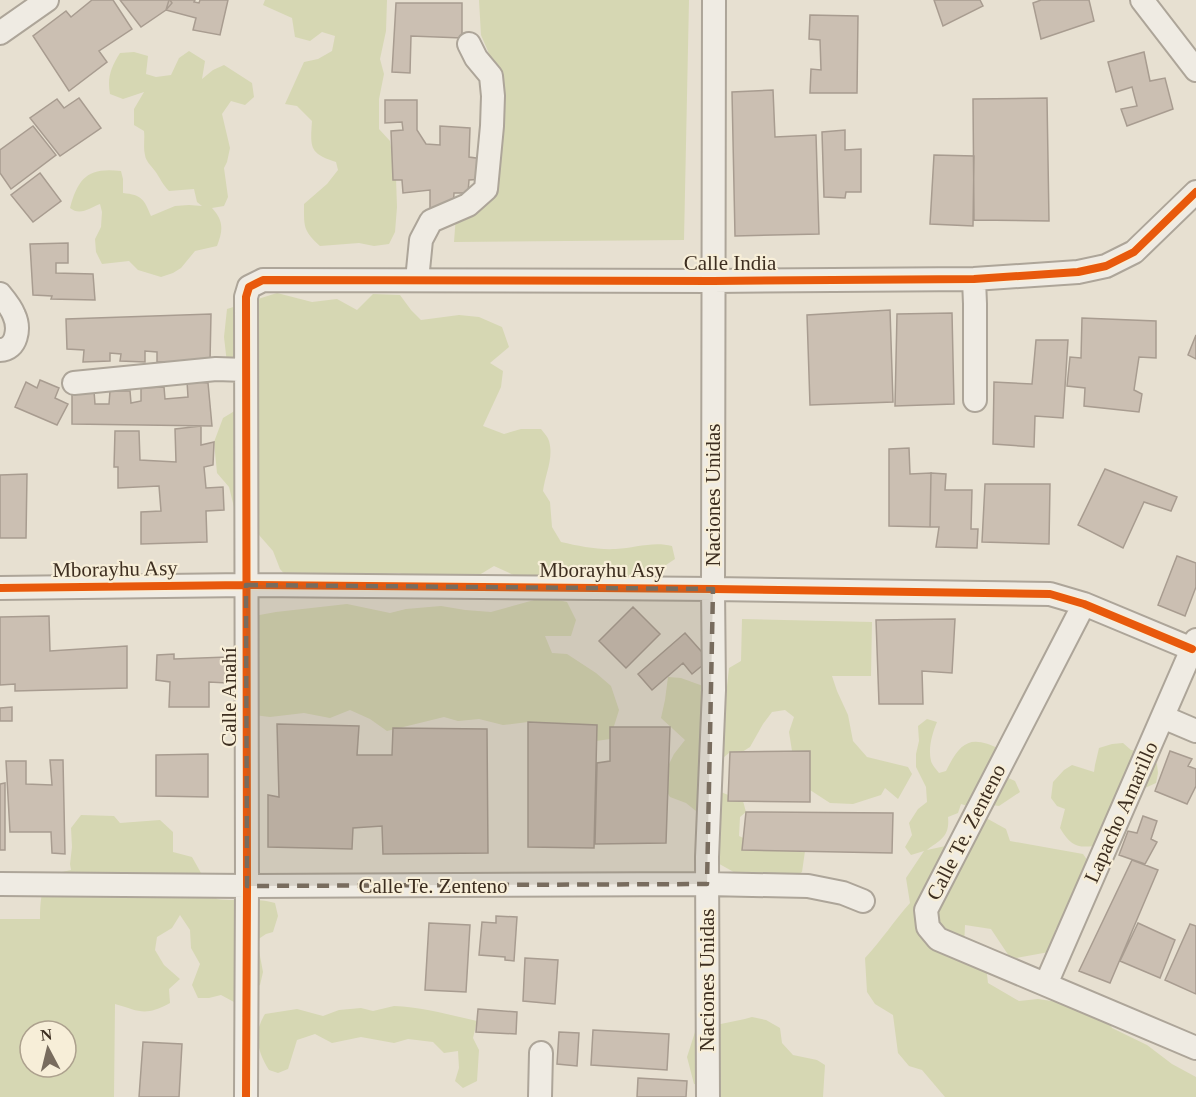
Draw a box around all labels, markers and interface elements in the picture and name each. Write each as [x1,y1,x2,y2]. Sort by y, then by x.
street label: Calle India [684,251,777,275]
street label: Naciones Unidas [701,424,725,566]
street label: Mborayhu Asy [52,556,178,582]
street label: Mborayhu Asy [539,558,665,582]
street label: Calle Anahí [217,647,241,747]
street label: Lapacho Amarillo [1079,738,1163,886]
street label: Calle Te. Zenteno [921,760,1011,904]
street label: Calle Te. Zenteno [358,874,508,898]
street label: Naciones Unidas [695,909,719,1051]
north arrow [18,1019,78,1079]
text: N [39,1025,53,1044]

